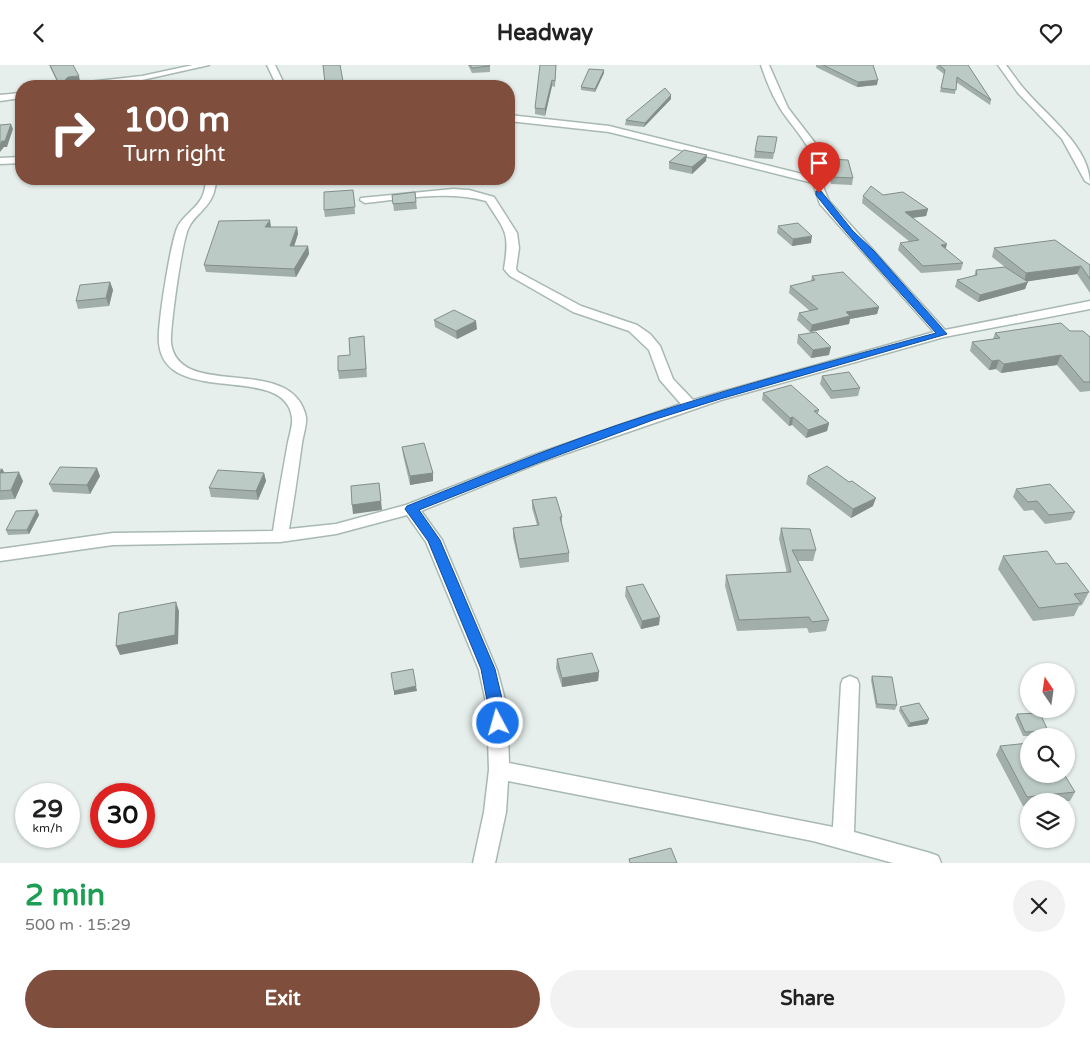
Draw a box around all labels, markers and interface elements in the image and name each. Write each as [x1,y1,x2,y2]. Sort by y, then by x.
icon: back [25,19,53,47]
icon: heart [1037,19,1065,47]
text: Headway [497,20,593,46]
text: 100 m [123,99,230,141]
icon: right [40,100,105,165]
text: Turn right [123,141,225,167]
pin [798,142,840,193]
icon: arrive [805,149,833,177]
north arrow [1020,663,1075,717]
map controls [1020,663,1075,848]
position arrow [471,696,523,748]
button: search [1020,728,1075,783]
speed limit sign: 30 [90,783,155,848]
button: layers [1020,793,1075,848]
text: 29 [32,794,63,824]
text: km/h [32,821,63,835]
text: 2 min [25,877,105,914]
button: close [1013,880,1065,932]
text: 500 m · 15:29 [25,915,131,935]
button: Exit [25,970,540,1028]
button: Share [550,970,1065,1028]

